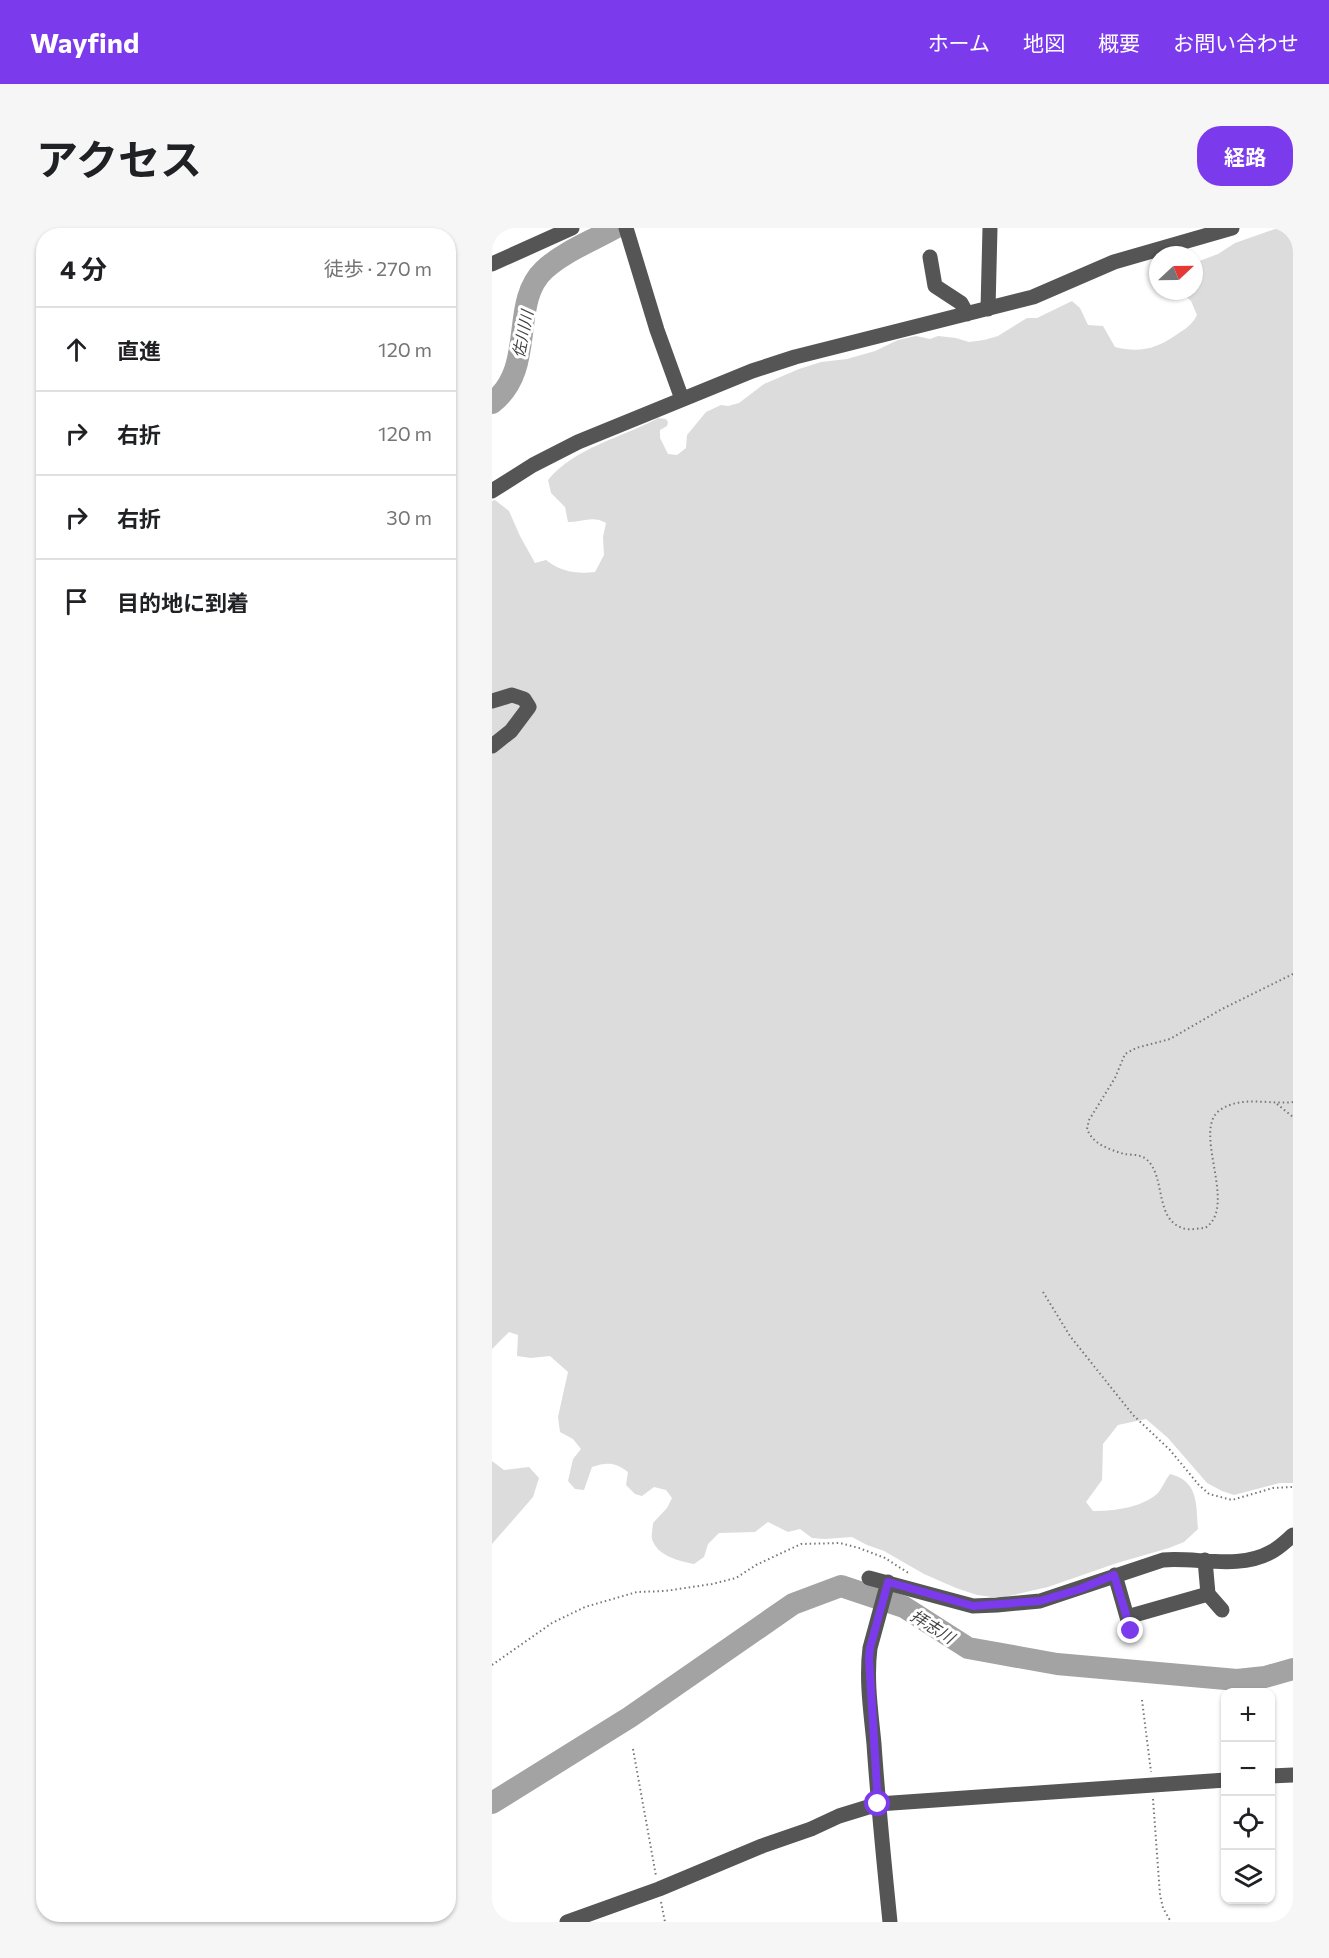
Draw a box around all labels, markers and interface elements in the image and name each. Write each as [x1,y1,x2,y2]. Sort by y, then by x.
text: Wayfind [30,25,139,59]
text: ホーム [928,30,990,55]
text: 地図 [1023,30,1065,55]
text: 概要 [1098,30,1140,55]
text: お問い合わせ [1173,30,1299,55]
button: 経路 [1197,126,1293,186]
text: アクセス [36,132,202,184]
north arrow [1149,246,1203,300]
text: 4 分 [60,253,107,284]
text: 徒歩 · 270 m [324,256,432,280]
water label: 佐川川 [508,307,536,359]
icon: ahead [60,333,93,366]
text: 直進 [117,337,161,364]
text: 120 m [378,337,432,361]
icon: right [60,417,93,450]
text: 右折 [117,421,161,448]
text: 120 m [378,421,432,445]
icon: right [60,501,93,534]
text: 右折 [117,505,161,532]
text: 30 m [386,505,432,529]
icon: arrive [60,585,93,618]
text: 目的地に到着 [117,589,249,616]
water label: 拝志川 [908,1605,960,1648]
route end [1117,1617,1143,1643]
map controls [1221,1688,1275,1904]
button: + [1221,1688,1275,1742]
button: − [1221,1742,1275,1796]
route start [864,1790,890,1816]
button: locate [1221,1796,1275,1850]
button: layers [1221,1850,1275,1904]

